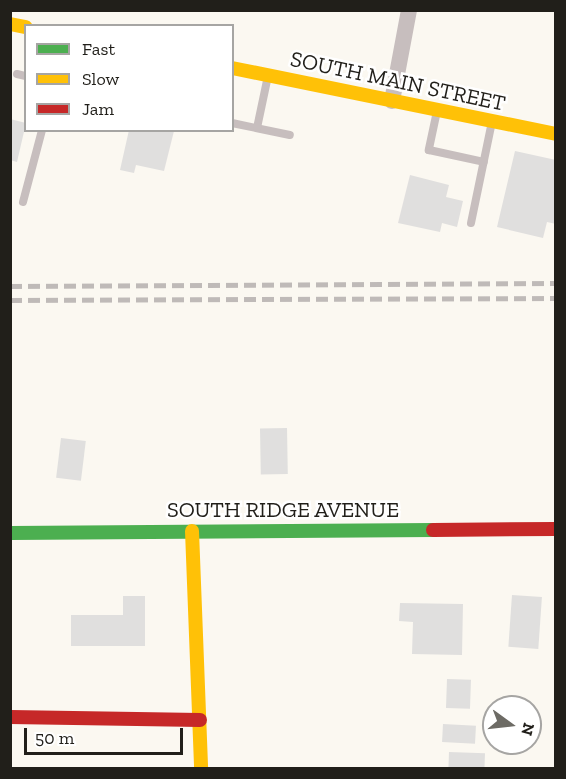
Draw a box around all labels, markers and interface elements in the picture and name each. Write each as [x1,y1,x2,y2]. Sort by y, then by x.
legend [24,24,234,132]
text: Fast [82,38,115,60]
street label: SOUTH MAIN STREET [288,45,508,117]
text: Slow [82,68,119,90]
text: Jam [82,98,114,120]
street label: SOUTH RIDGE AVENUE [167,497,399,523]
north arrow [482,695,542,755]
scale bar [27,716,186,754]
text: N [517,721,539,738]
text: 50 m [35,727,74,749]

